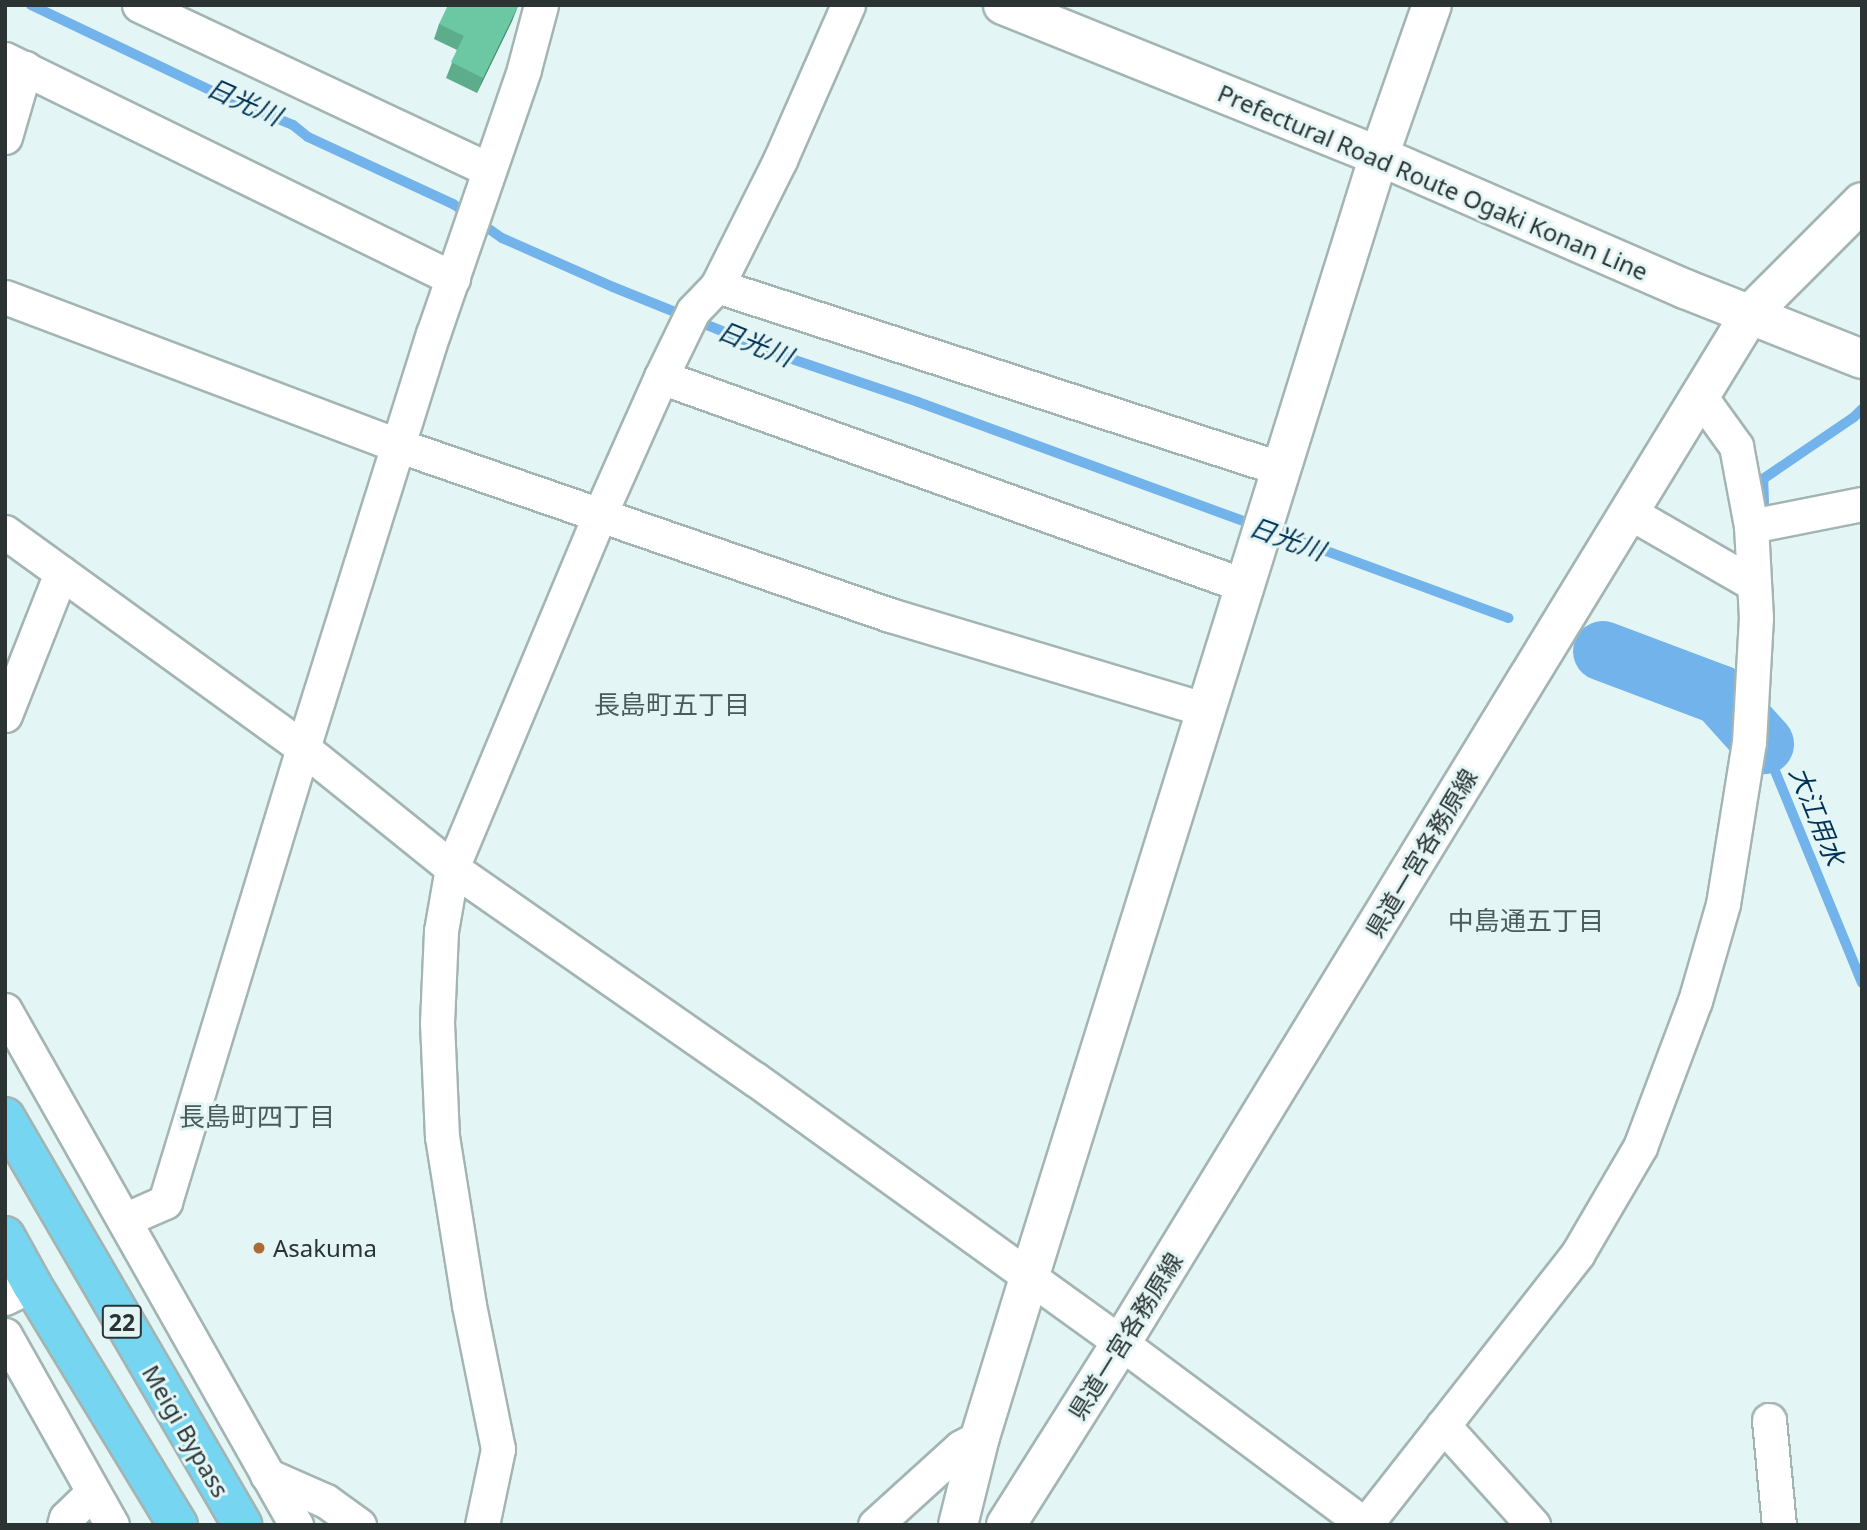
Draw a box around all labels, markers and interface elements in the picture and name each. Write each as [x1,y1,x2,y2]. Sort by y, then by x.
water label: 日光川 [202,72,286,132]
street label: Prefectural Road Route Ogaki Konan Line [1214,78,1652,286]
water label: 日光川 [713,315,797,373]
water label: 日光川 [1245,511,1329,567]
district label: 長島町五丁目 [594,689,750,721]
water label: 大江用水 [1783,762,1851,870]
street label: 県道一宮各務原線 [1359,763,1483,943]
district label: 中島通五丁目 [1448,905,1604,937]
district label: 長島町四丁目 [179,1101,335,1133]
place label: Asakuma [273,1234,377,1262]
marker: Asakuma [251,1240,267,1256]
street label: 県道一宮各務原線 [1062,1247,1188,1425]
road number: 22 [101,1302,143,1342]
street label: Meigi Bypass [137,1360,235,1502]

